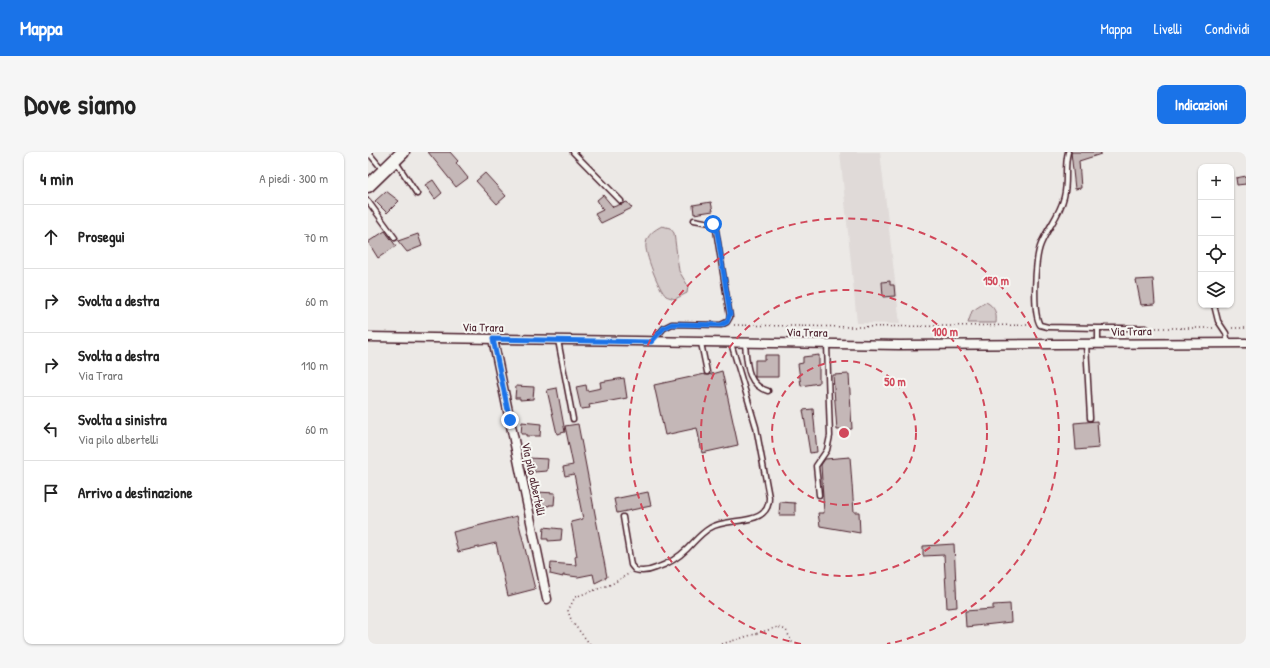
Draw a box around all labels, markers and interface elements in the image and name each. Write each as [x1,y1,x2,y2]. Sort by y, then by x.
text: Mappa [20,15,62,41]
text: Mappa [1100,19,1132,38]
text: Livelli [1154,19,1182,38]
text: Condividi [1204,19,1250,38]
text: Dove siamo [24,85,136,123]
button: Indicazioni [1157,85,1246,124]
map controls [1198,164,1234,308]
button: + [1198,164,1234,200]
text: 4 min [40,167,73,190]
text: A piedi · 300 m [259,169,328,187]
button: − [1198,200,1234,236]
route start [704,215,722,233]
icon: ahead [40,226,62,248]
text: Prosegui [78,226,125,247]
text: 70 m [304,228,328,246]
button: locate [1198,236,1234,272]
text: 150 m [983,272,1009,289]
button: layers [1198,272,1234,308]
icon: right [40,290,62,312]
text: Svolta a destra [78,290,159,311]
text: 60 m [305,292,328,310]
street label: Via Trara [462,318,504,336]
street label: Via Trara [1110,322,1152,340]
street label: Via Trara [786,323,828,341]
text: 100 m [932,323,958,340]
text: Svolta a destra [78,345,159,366]
icon: right [40,354,62,376]
text: 110 m [301,356,328,374]
text: Via Trara [78,366,123,384]
text: 50 m [884,373,906,390]
text: Svolta a sinistra [78,409,167,430]
route end [501,411,519,429]
icon: left [40,418,62,440]
text: 60 m [305,420,328,438]
centre of rings [837,426,851,440]
text: Via pilo albertelli [78,430,159,448]
street label: Via pilo albertelli [518,441,550,517]
icon: arrive [40,482,62,504]
text: Arrivo a destinazione [78,482,192,503]

